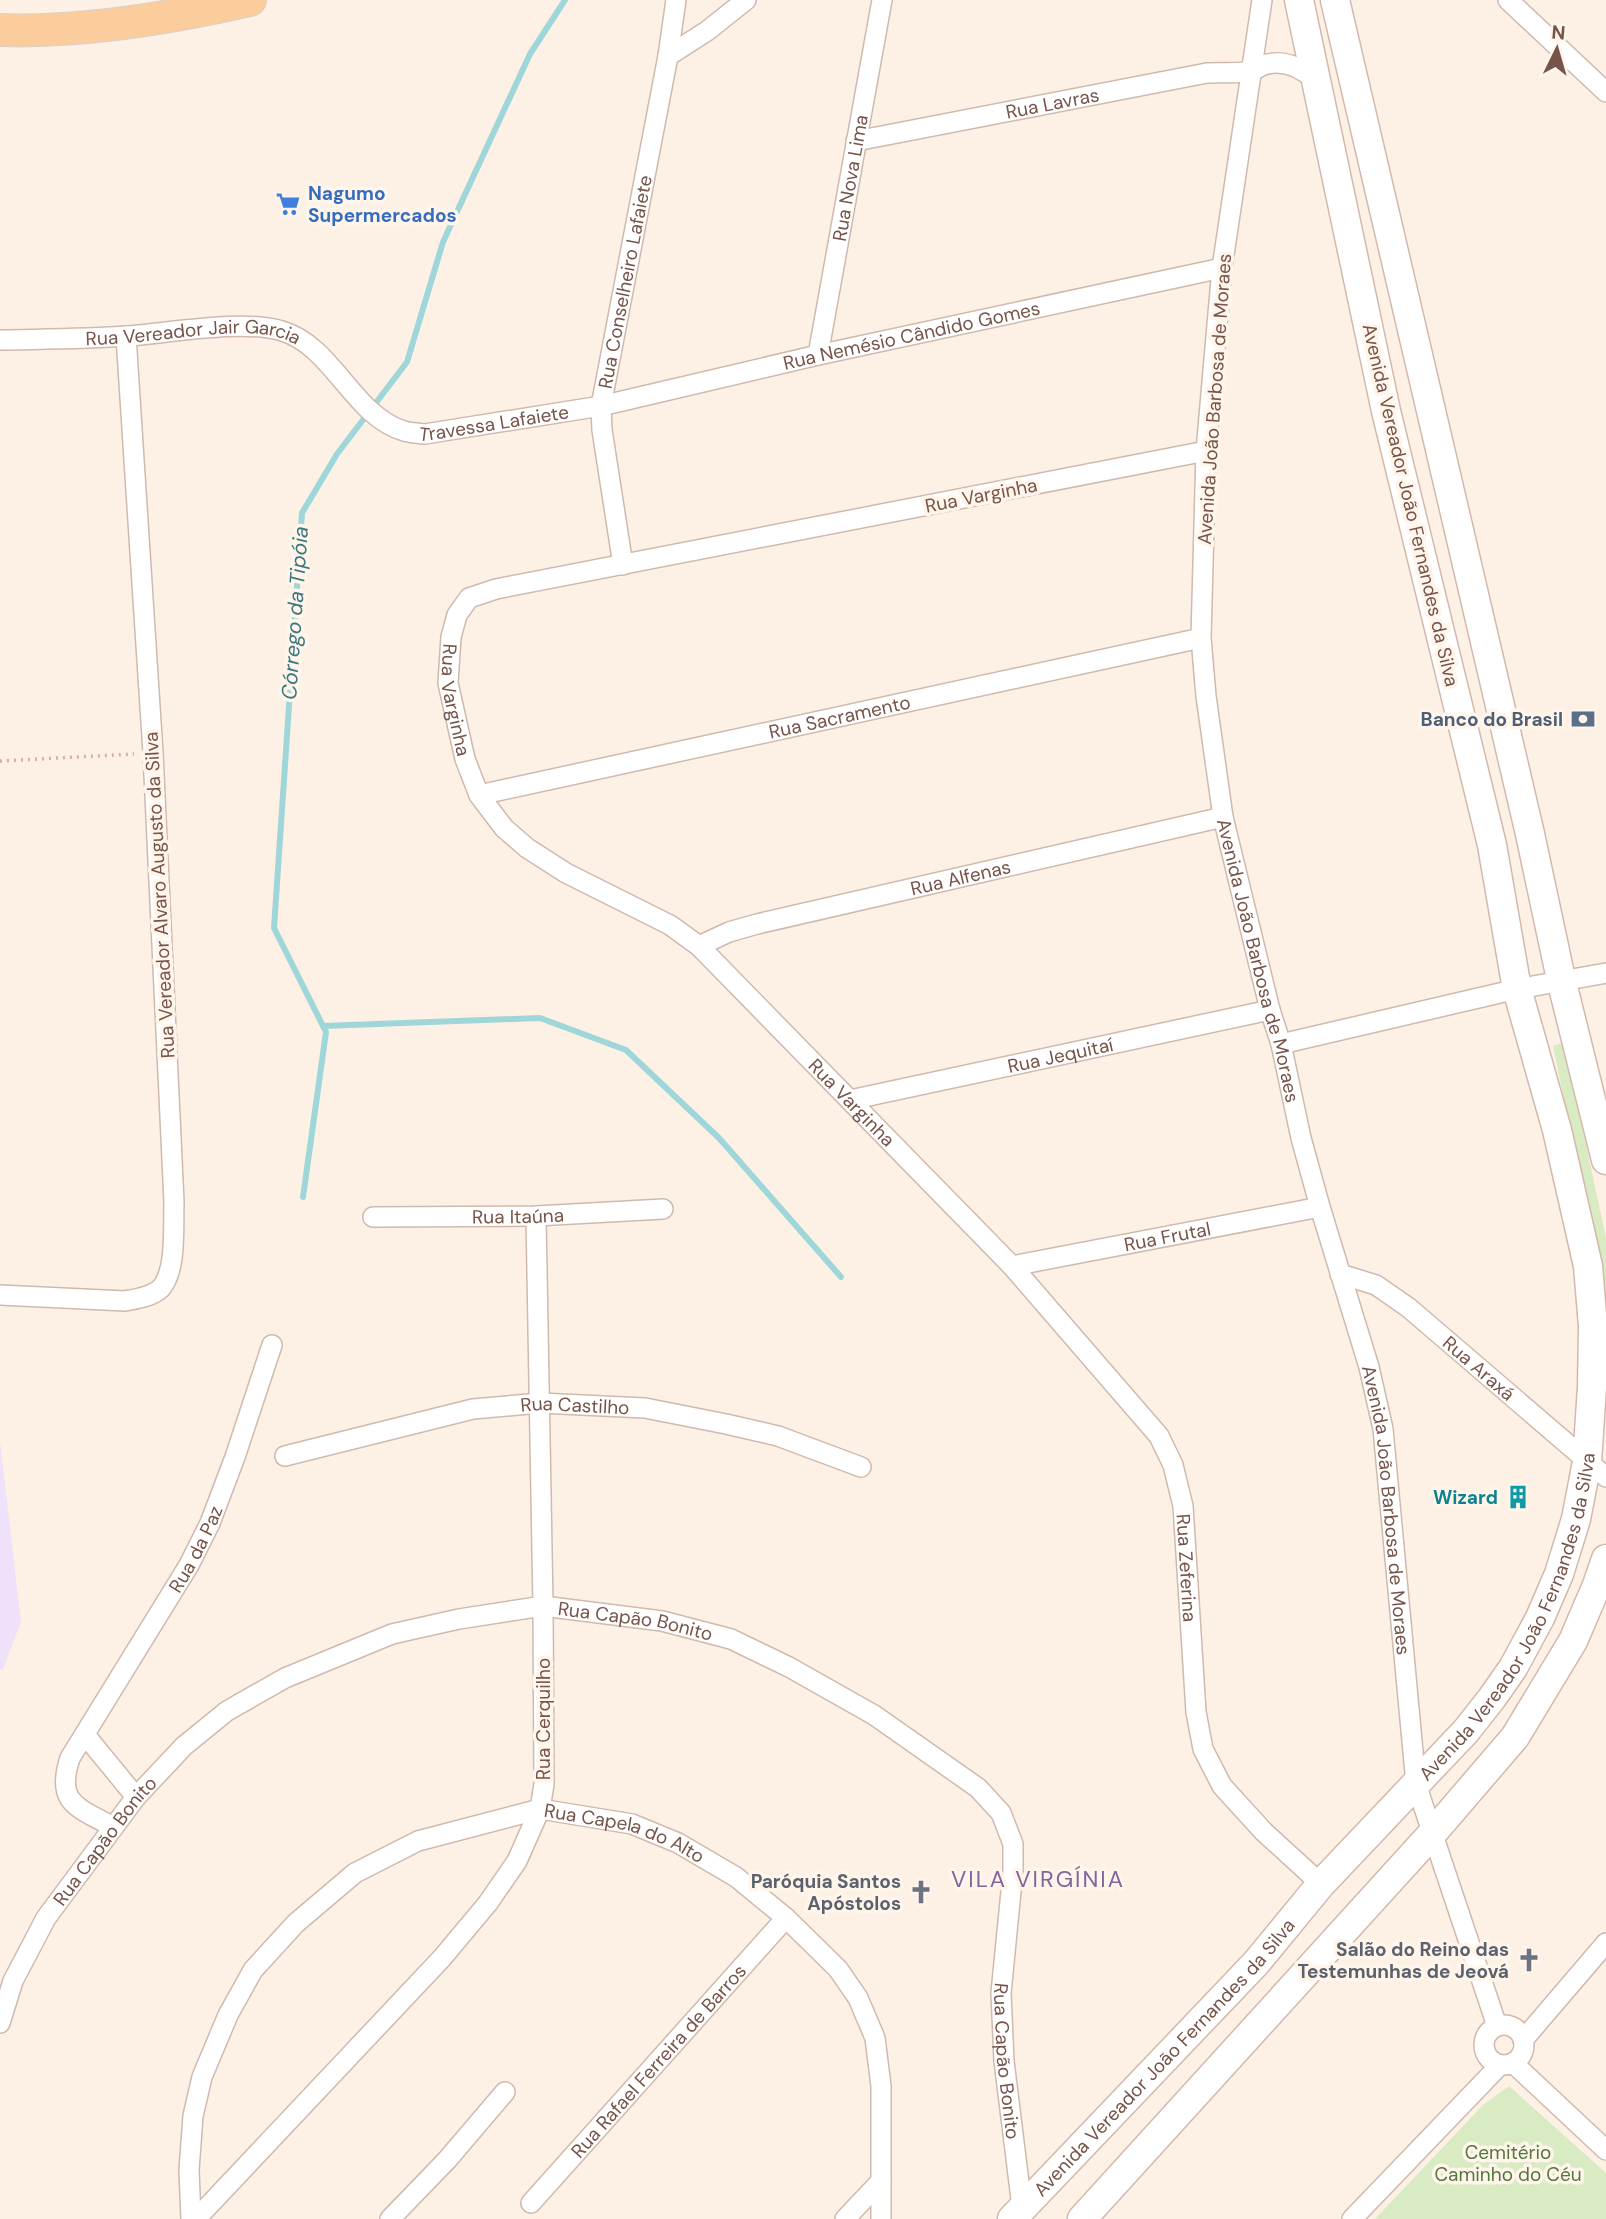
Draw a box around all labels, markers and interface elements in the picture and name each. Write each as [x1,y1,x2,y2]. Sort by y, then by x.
north arrow [1522,14,1592,84]
text: N [1550,20,1566,46]
street label: Rua Lavras [1004,82,1101,125]
street label: Rua Nova Lima [827,113,874,243]
street label: Rua Conselheiro Lafaiete [593,173,658,391]
place label: Nagumo Supermercados [308,181,457,228]
supermarket icon: Nagumo Supermercados [274,190,302,218]
street label: Avenida João Barbosa de Moraes [1192,253,1237,545]
street label: Rua Nemésio Cândido Gomes [781,296,1042,376]
street label: Rua Vereador Jair Garcia [85,314,305,351]
street label: Avenida Vereador João Fernandes da Silva [1357,321,1464,689]
street label: Travessa Lafaiete [417,399,571,448]
street label: Rua Varginha [923,472,1039,519]
water label: Córrego da Tipóia [275,525,315,701]
street label: Rua Varginha [435,643,476,758]
street label: Rua Sacramento [767,690,913,745]
bank icon: Banco do Brasil [1569,705,1597,733]
place label: Banco do Brasil [1421,707,1563,732]
street label: Rua Vereador Alvaro Augusto da Silva [138,731,181,1059]
street label: Avenida João Barbosa de Moraes [1211,816,1305,1105]
street label: Rua Alfenas [908,854,1013,901]
street label: Rua Jequitaí [1005,1032,1116,1079]
street label: Rua Varginha [803,1053,900,1152]
street label: Rua Itaúna [472,1202,565,1229]
street label: Rua Frutal [1122,1216,1213,1257]
street label: Rua Araxá [1437,1330,1520,1406]
street label: Avenida João Barbosa de Moraes [1356,1363,1416,1656]
street label: Rua Castilho [519,1391,630,1420]
street label: Avenida Vereador João Fernandes da Silva [1413,1452,1601,1786]
building icon: Wizard [1504,1483,1532,1511]
place label: Wizard [1433,1485,1498,1510]
street label: Rua da Paz [163,1502,228,1597]
street label: Rua Zeferina [1171,1513,1202,1623]
street label: Rua Capão Bonito [556,1596,715,1647]
street label: Rua Cerquilho [531,1658,556,1780]
street label: Rua Capão Bonito [47,1771,162,1911]
street label: Rua Capela do Alto [542,1798,709,1869]
district label: VILA VIRGÍNIA [951,1864,1125,1894]
place label: Paróquia Santos Apóstolos [751,1869,901,1916]
church icon: Paróquia Santos Apóstolos [907,1878,935,1906]
street label: Avenida Vereador João Fernandes da Silva [1028,1913,1301,2202]
place label: Salão do Reino das Testemunhas de Jeová [1297,1937,1509,1984]
church icon: Salão do Reino das Testemunhas de Jeová [1515,1946,1543,1974]
street label: Rua Rafael Ferreira de Barros [565,1959,752,2163]
street label: Rua Capão Bonito [988,1982,1026,2141]
park label: Cemitério Caminho do Céu [1434,2140,1582,2187]

